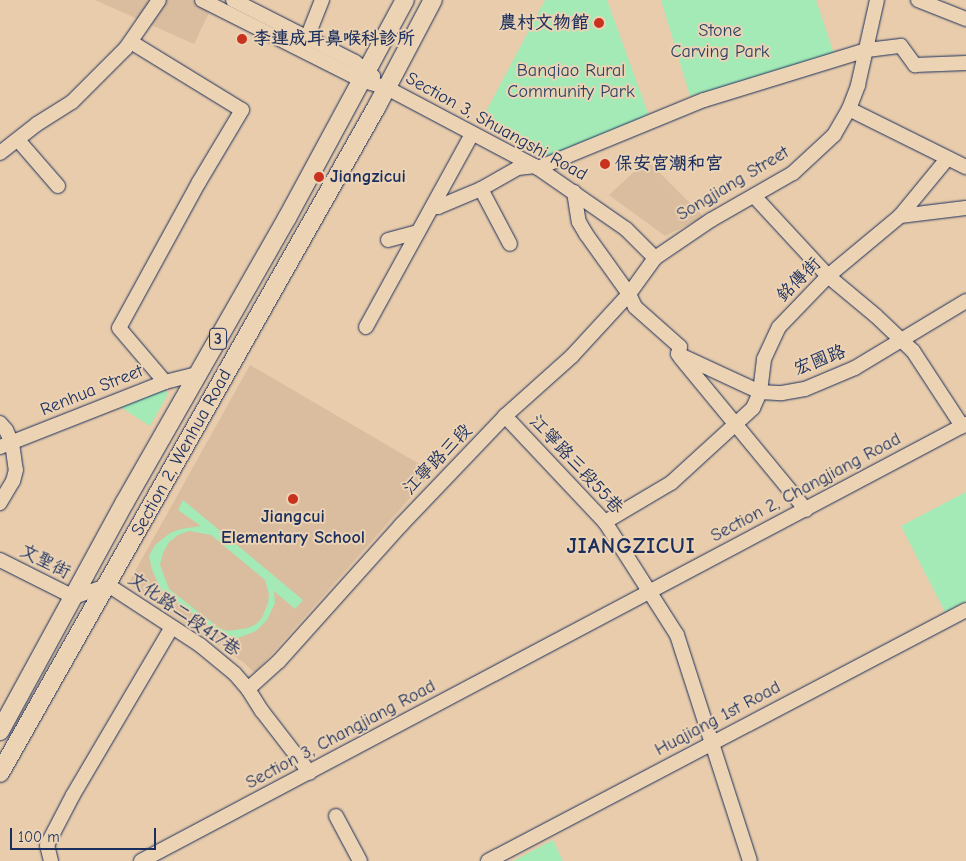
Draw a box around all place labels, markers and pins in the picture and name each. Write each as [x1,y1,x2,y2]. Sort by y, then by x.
place label: 農村文物館 [499,12,589,34]
marker: 農村文物館 [593,17,605,29]
place label: 李連成耳鼻喉科診所 [253,28,415,50]
marker: 李連成耳鼻喉科診所 [235,32,249,46]
place label: 保安宮潮和宮 [615,153,723,175]
marker: 保安宮潮和宮 [599,158,611,170]
place label: Jiangzicui [330,166,406,188]
marker: Jiangzicui [312,170,326,184]
marker: Jiangcui Elementary School [287,493,299,505]
place label: Jiangcui Elementary School [221,507,365,550]

